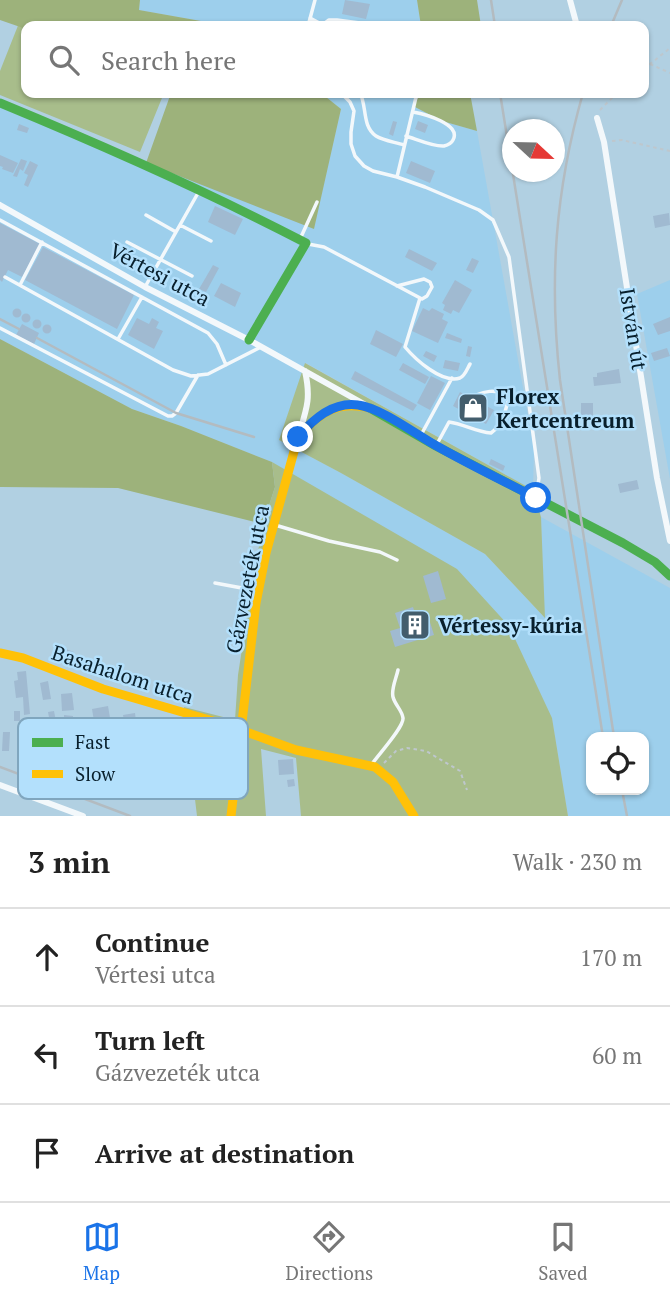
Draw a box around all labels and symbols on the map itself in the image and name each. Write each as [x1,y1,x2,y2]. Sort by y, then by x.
north arrow [502,119,565,182]
street label: Vértesi utca [105,236,216,312]
street label: István út [614,286,654,372]
place label: Florex Kertcentreum [496,382,635,434]
shop icon: Florex Kertcentreum [456,391,490,425]
route end [282,421,313,452]
route start [520,482,551,513]
street label: Gázvezeték utca [219,502,275,656]
building icon: Vértessy-kúria [398,608,432,642]
place label: Vértessy-kúria [438,611,583,639]
street label: Basahalom utca [49,638,198,710]
legend [18,718,248,799]
text: Fast [75,729,110,754]
text: Slow [75,761,116,786]

